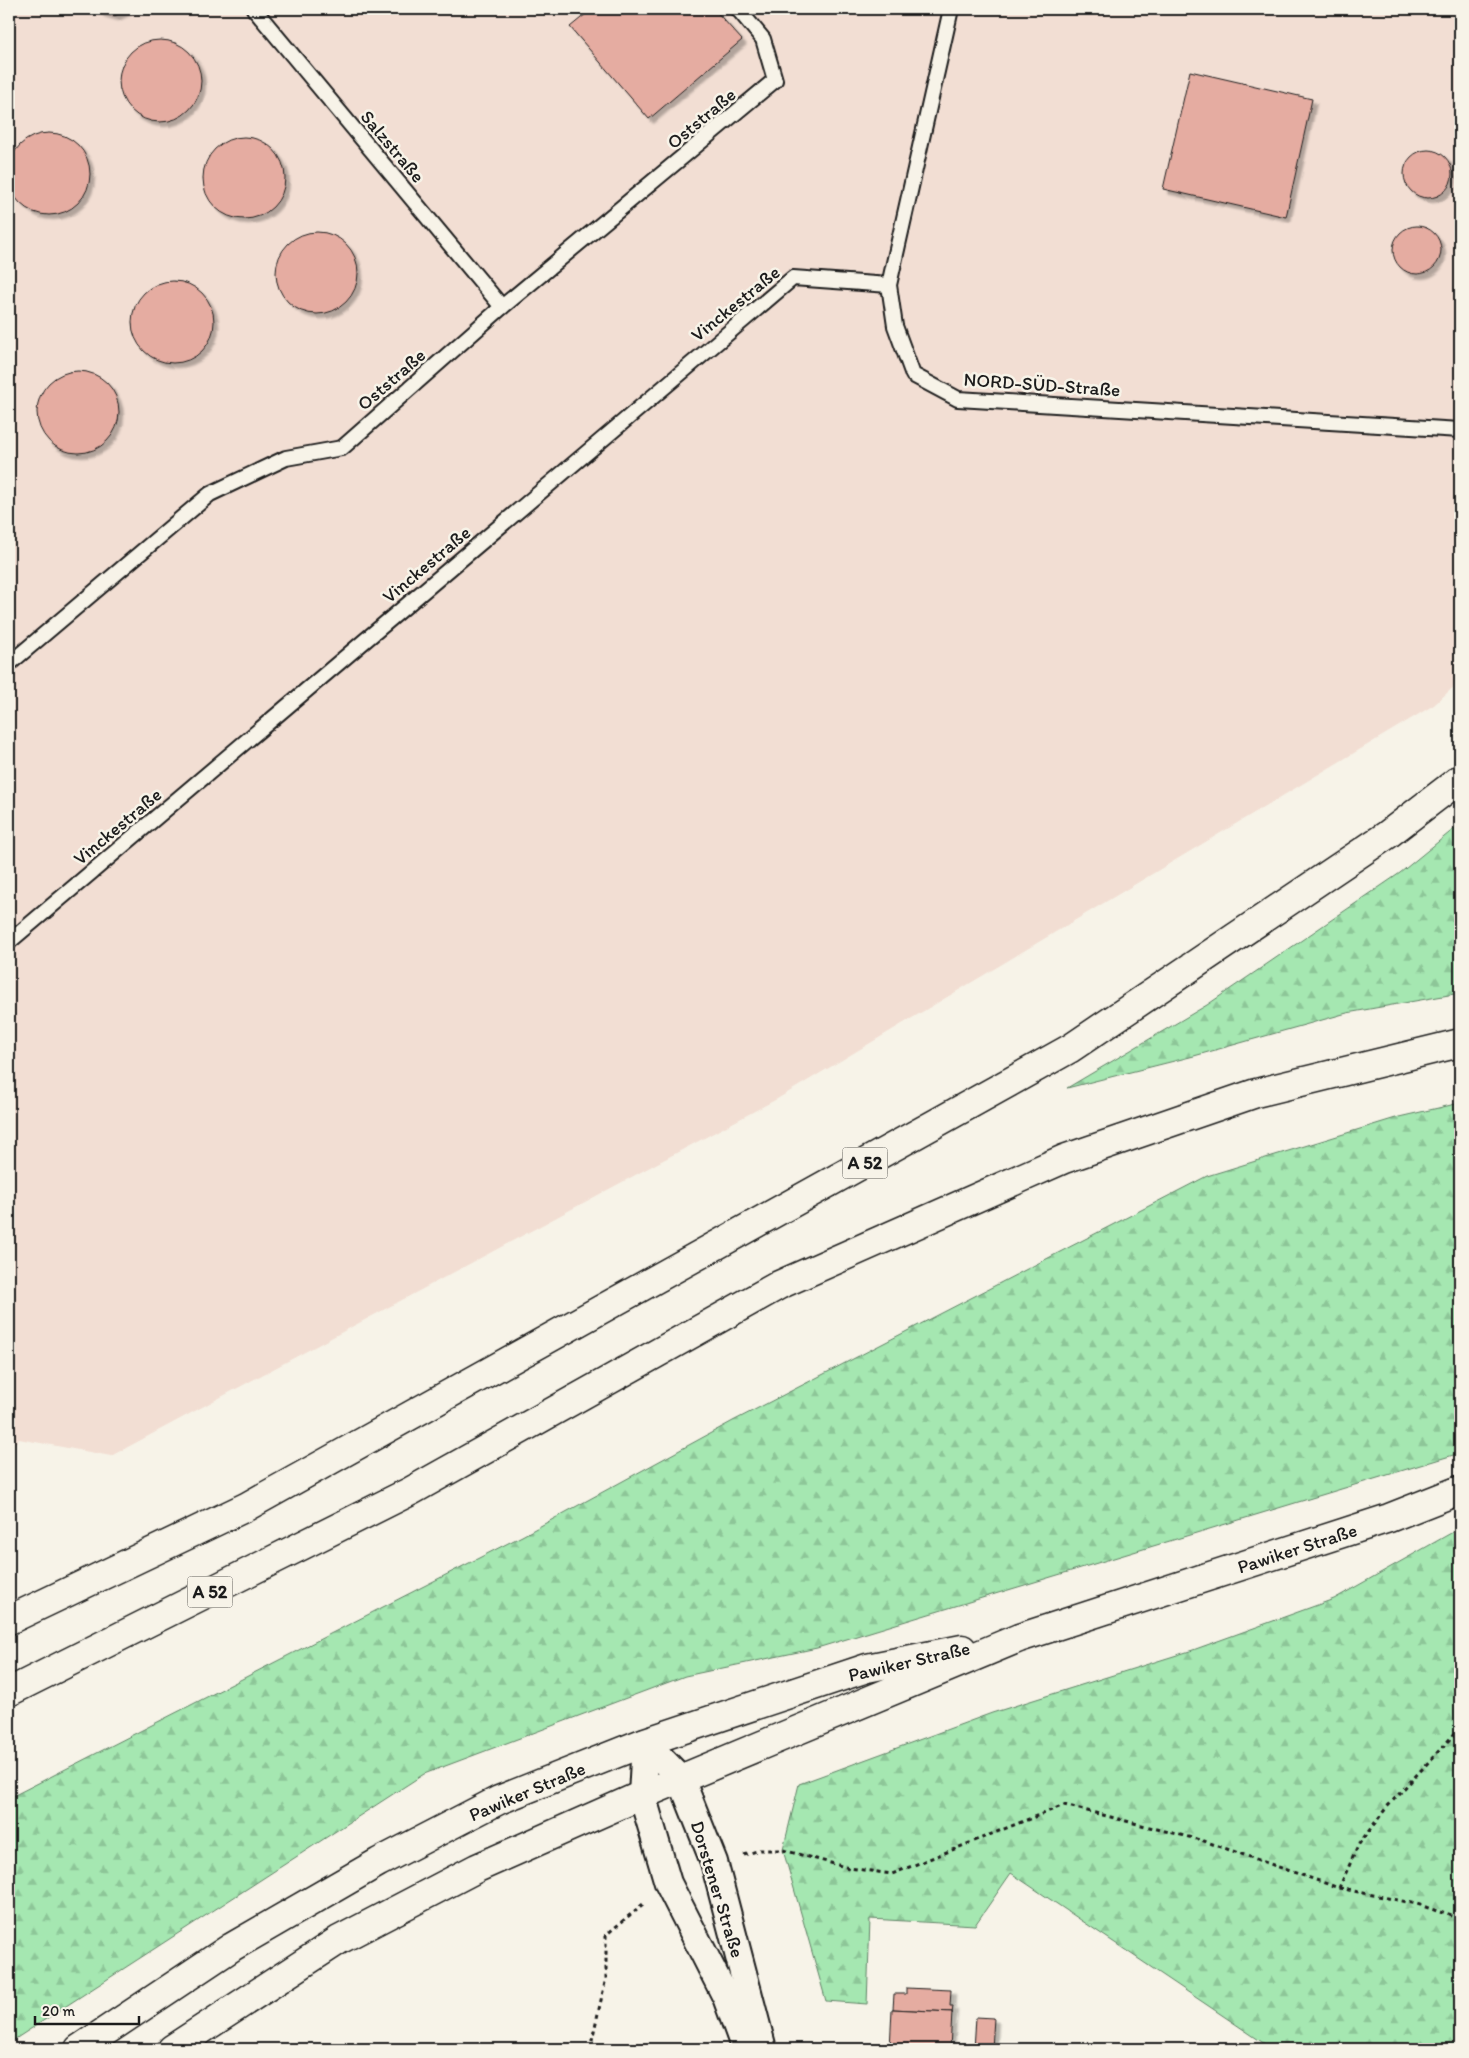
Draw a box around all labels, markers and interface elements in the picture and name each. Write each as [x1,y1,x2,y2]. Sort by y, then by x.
street label: Oststraße [662,83,740,154]
street label: Salzstraße [356,105,430,187]
street label: Vinckestraße [686,260,785,346]
street label: Oststraße [353,344,430,415]
street label: NORD-SÜD-Straße [963,368,1121,401]
street label: Vinckestraße [378,521,475,608]
street label: Vinckestraße [69,783,166,870]
road number: A 52 [842,1148,888,1178]
street label: Pawiker Straße [1235,1518,1360,1579]
road number: A 52 [188,1576,232,1608]
street label: Pawiker Straße [846,1636,972,1687]
street label: Pawiker Straße [466,1757,589,1826]
street label: Dorstener Straße [686,1818,749,1960]
scale bar [35,1993,139,2025]
text: 20 m [42,2002,76,2020]

